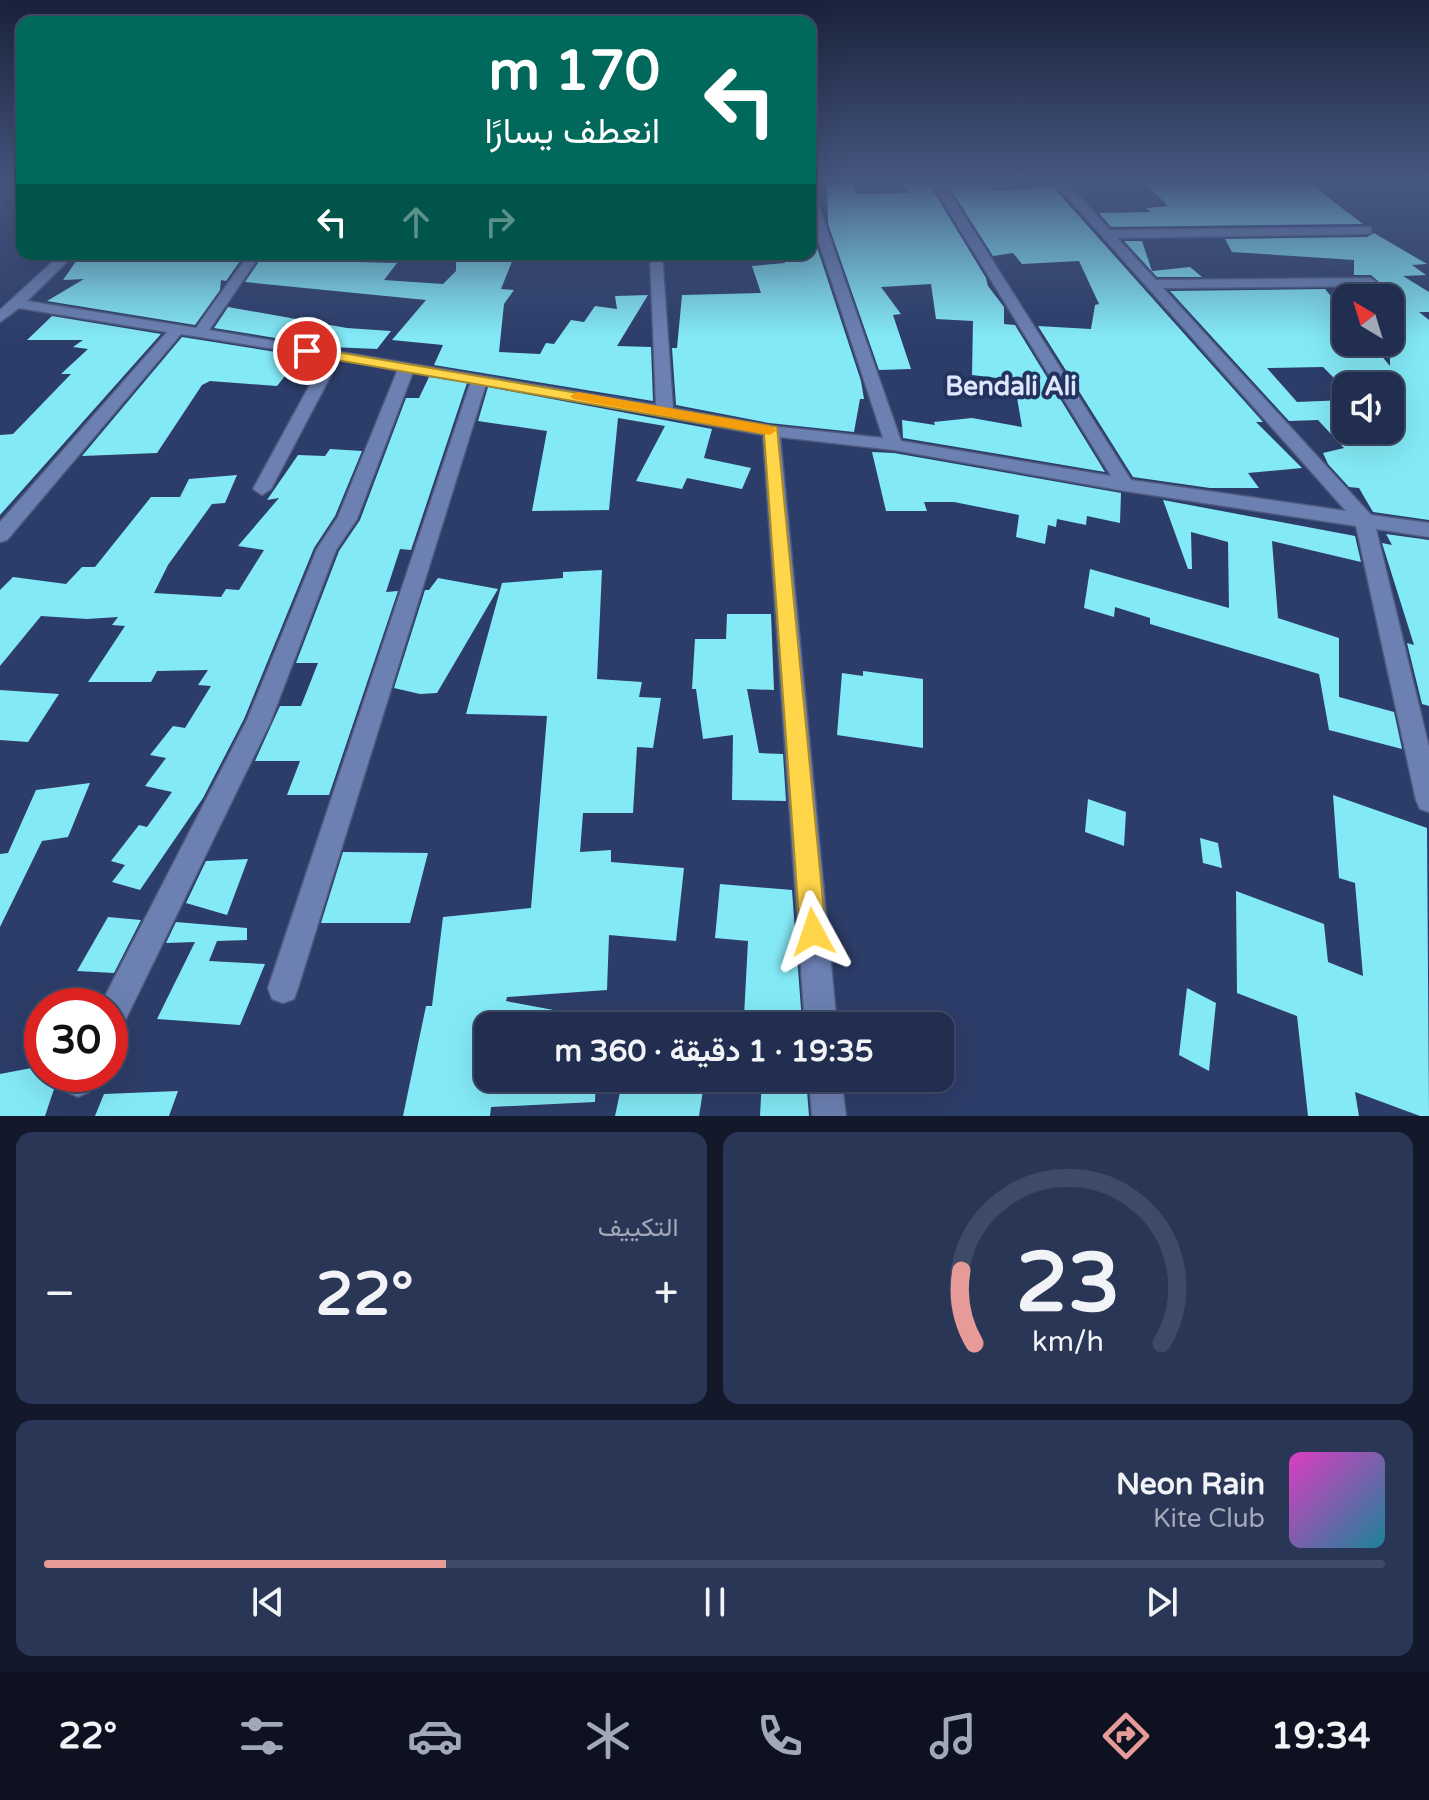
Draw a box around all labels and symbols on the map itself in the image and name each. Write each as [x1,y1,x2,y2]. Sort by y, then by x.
north arrow [1332,284,1404,356]
pin [273,317,341,385]
district label: Bendali Ali [945,371,1077,402]
position arrow [771,890,855,974]
speed limit sign: 30 [24,988,128,1092]

